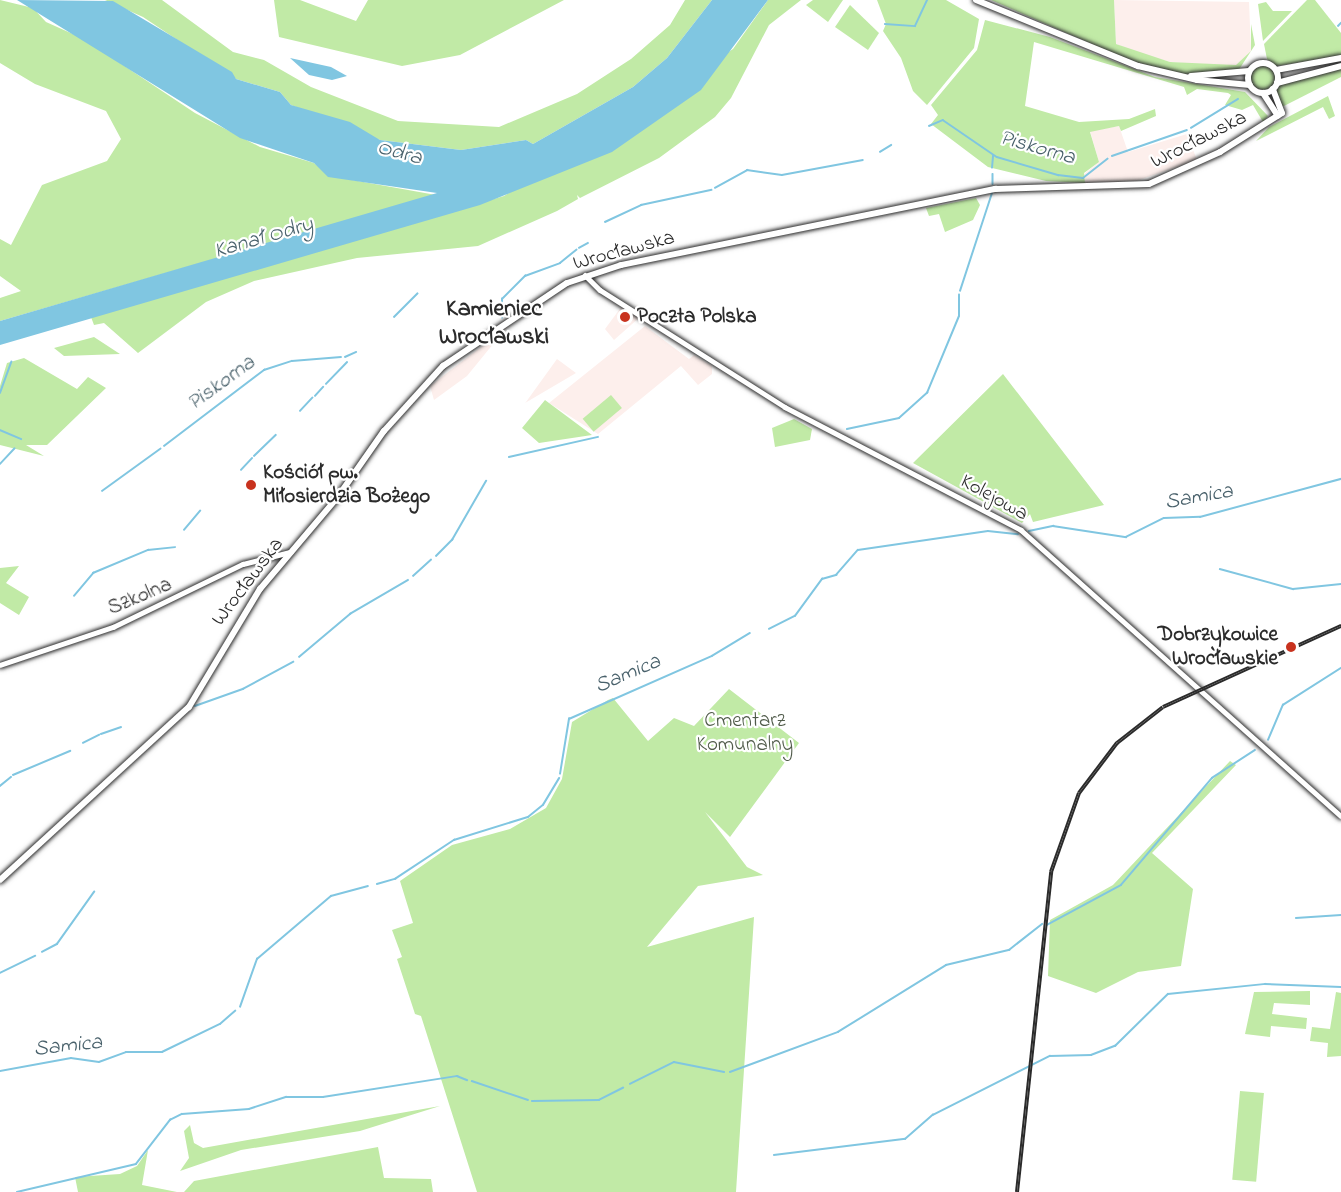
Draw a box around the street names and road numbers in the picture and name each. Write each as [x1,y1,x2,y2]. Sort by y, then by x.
street label: Wrocławska [1147,105,1251,175]
street label: Wrocławska [570,225,678,277]
street label: Kolejowa [956,469,1032,527]
street label: Wrocławska [207,533,289,631]
street label: Szkolna [104,572,176,622]

